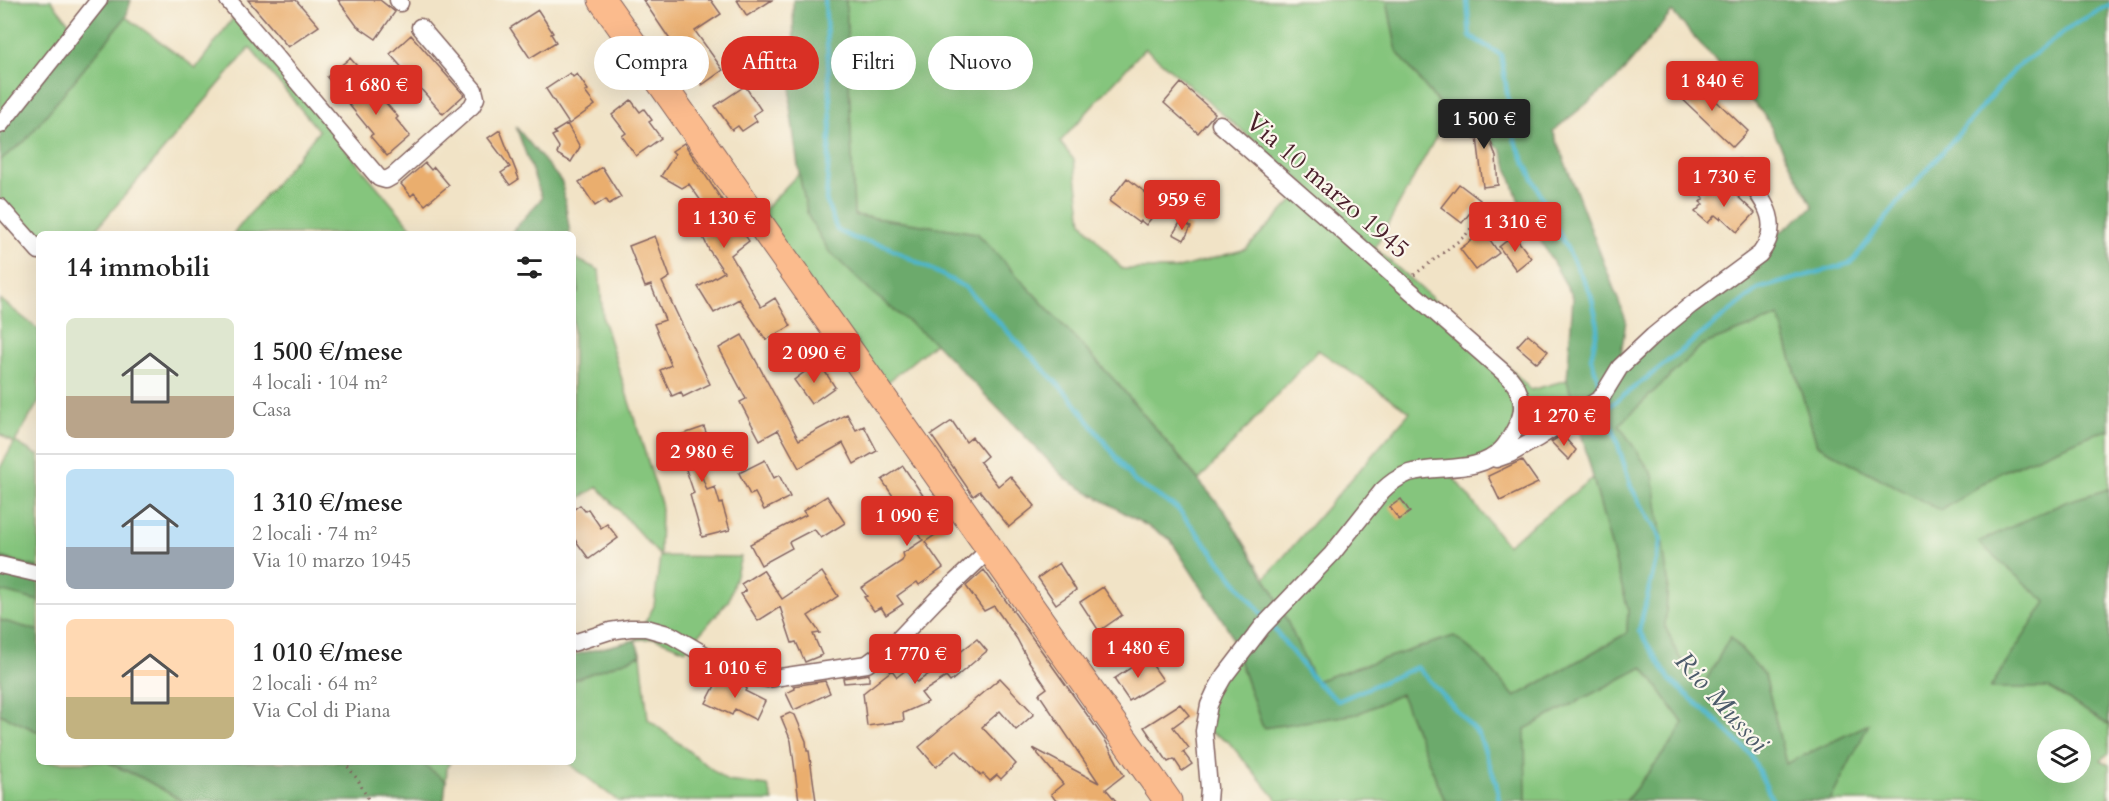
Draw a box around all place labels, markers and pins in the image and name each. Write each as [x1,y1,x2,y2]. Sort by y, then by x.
pin: 1 840 € [1657,61,1767,112]
pin: 1 680 € [321,65,431,116]
pin: 1 500 € [1429,99,1539,150]
pin: 1 730 € [1669,157,1779,208]
pin: 959 € [1140,180,1224,231]
pin: 1 130 € [669,198,779,249]
pin: 1 310 € [1460,202,1570,253]
pin: 2 090 € [759,333,869,384]
pin: 1 270 € [1509,396,1619,447]
pin: 2 980 € [647,432,757,483]
pin: 1 090 € [852,496,962,547]
pin: 1 480 € [1083,628,1193,679]
pin: 1 770 € [860,634,970,685]
pin: 1 010 € [680,648,790,699]

